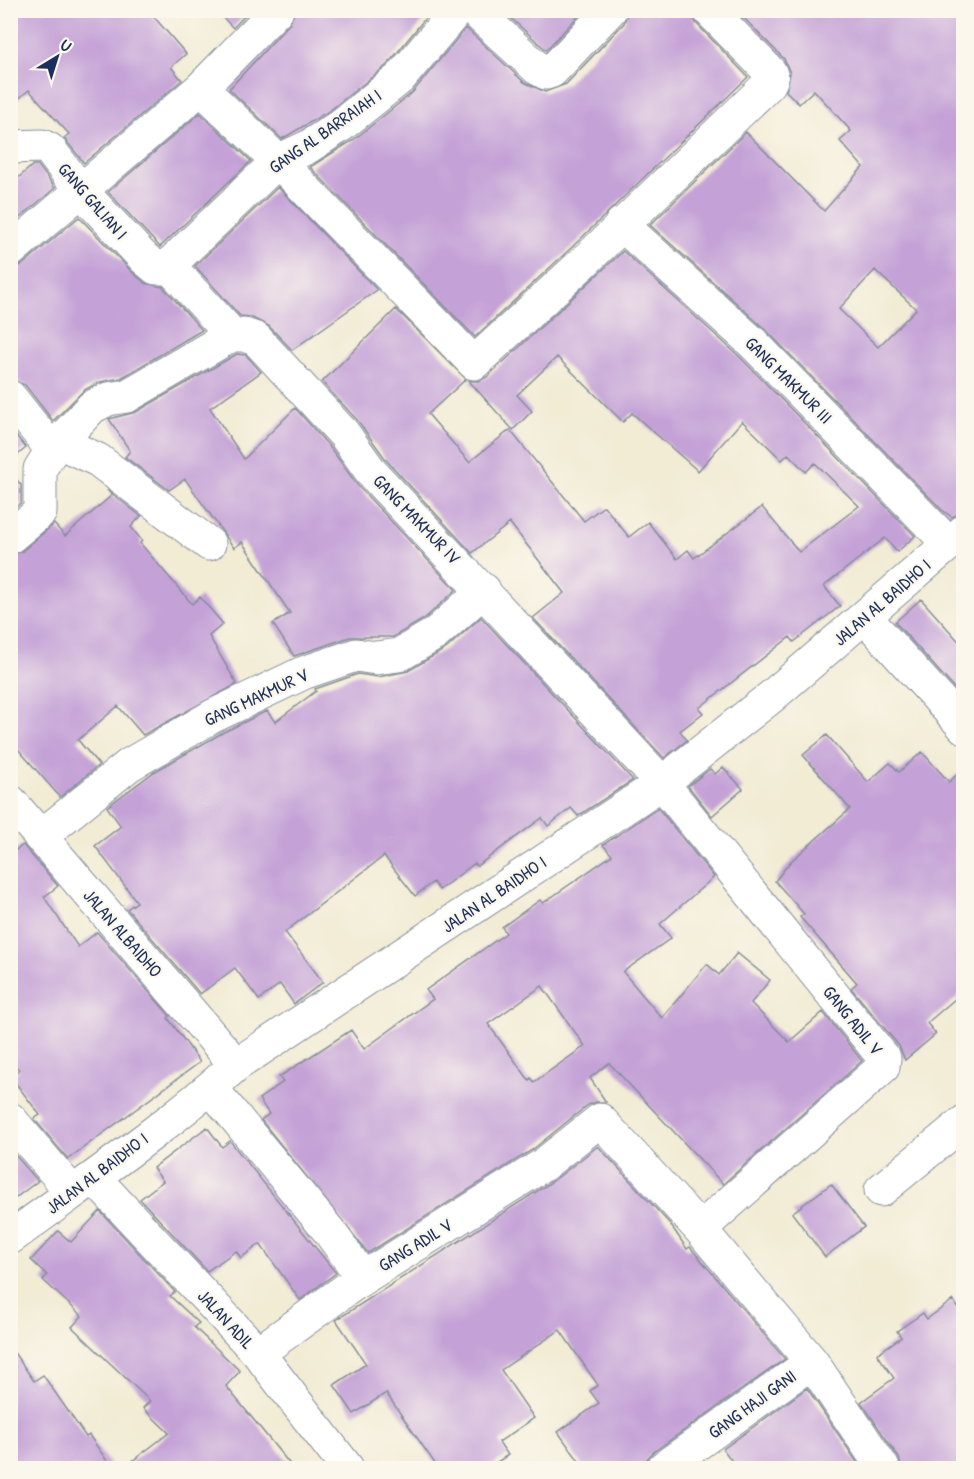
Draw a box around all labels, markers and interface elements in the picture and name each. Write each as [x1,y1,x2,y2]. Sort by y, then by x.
north arrow [27,27,87,87]
text: U [56,34,77,57]
street label: GANG AL BARRAIAH I [264,83,386,179]
street label: GANG GALIAN I [52,157,134,245]
street label: GANG MAKMUR III [740,331,838,429]
street label: GANG MAKMUR IV [368,469,467,570]
street label: JALAN AL BAIDHO I [828,553,936,651]
street label: GANG MAKMUR V [200,662,313,732]
street label: JALAN AL BAIDHO I [437,850,551,938]
street label: JALAN ALBAIDHO [78,884,168,982]
street label: GANG ADIL V [817,980,889,1061]
street label: JALAN AL BAIDHO I [41,1126,153,1220]
street label: GANG ADIL V [373,1212,457,1277]
street label: JALAN ADIL [192,1284,260,1354]
street label: GANG HAJI GANI [703,1364,801,1444]

